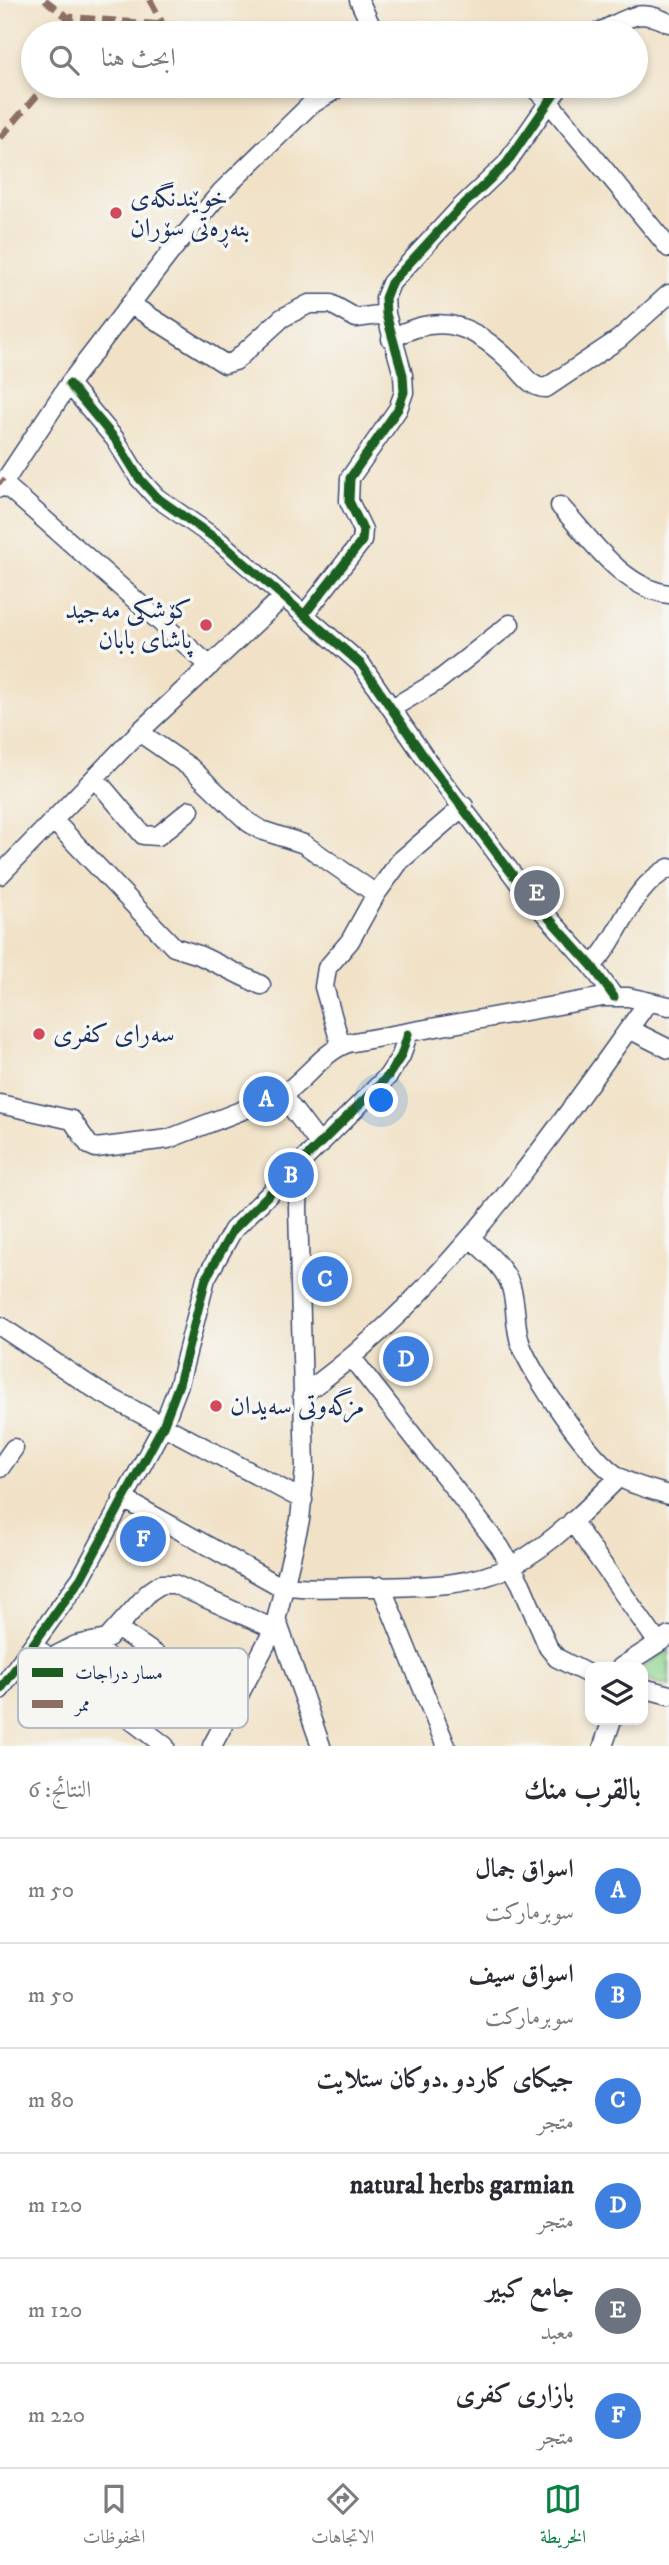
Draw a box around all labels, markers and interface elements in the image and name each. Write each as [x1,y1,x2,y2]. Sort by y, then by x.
search box [21,21,648,98]
icon: search [45,41,83,79]
text: ابحث هنا [101,42,176,75]
place label: خوێندنگەی بنەڕەتی سۆران [130,181,250,249]
marker: خوێندنگەی بنەڕەتی سۆران [108,205,124,221]
place label: کۆشکی مەجید پاشای بابان [65,594,193,658]
marker: کۆشکی مەجید پاشای بابان [198,617,214,633]
pin: E [514,867,560,919]
place label: سەرای کفری [53,1018,175,1051]
marker: سەرای کفری [31,1026,47,1042]
pin: A [243,1073,289,1125]
your location [364,1083,398,1117]
pin: B [268,1149,314,1201]
pin: C [302,1253,348,1305]
pin: D [383,1333,429,1385]
place label: مزگەوتی سەیدان [230,1387,365,1423]
marker: مزگەوتی سەیدان [208,1398,224,1414]
pin: F [120,1513,166,1565]
legend [18,1648,248,1728]
text: مسار دراجات [75,1662,163,1685]
map controls [585,1662,648,1725]
button: layers [585,1662,648,1725]
text: ممر [73,1694,90,1717]
text: بالقرب منك [524,1772,641,1809]
text: النتائج: 6 [28,1776,91,1805]
text: اسواق جمال [475,1853,574,1886]
text: 50 m [28,1876,74,1905]
text: A [611,1876,625,1905]
text: سوبرماركت [485,1898,574,1927]
text: اسواق سيف [468,1958,574,1991]
text: 50 m [28,1981,74,2010]
text: B [611,1981,625,2010]
text: سوبرماركت [485,2003,574,2032]
text: جیکای کاردو .دوکان ستلایت [317,2063,574,2096]
text: 80 m [28,2086,74,2115]
text: C [610,2086,626,2115]
text: متجر [538,2108,574,2137]
text: natural herbs garmian [350,2169,574,2202]
text: 120 m [28,2191,82,2220]
text: D [609,2191,627,2220]
text: متجر [538,2207,574,2236]
text: جامع كبير [486,2273,574,2306]
text: 120 m [28,2296,82,2325]
text: E [610,2296,626,2325]
text: معبد [540,2318,574,2347]
text: بازاری کفری [456,2378,574,2411]
text: 220 m [28,2401,85,2430]
text: F [611,2401,625,2430]
text: متجر [538,2423,574,2452]
tab: المحفوظات [83,2480,145,2555]
tab: الاتجاهات [311,2480,374,2555]
tab: الخريطة [540,2480,586,2555]

